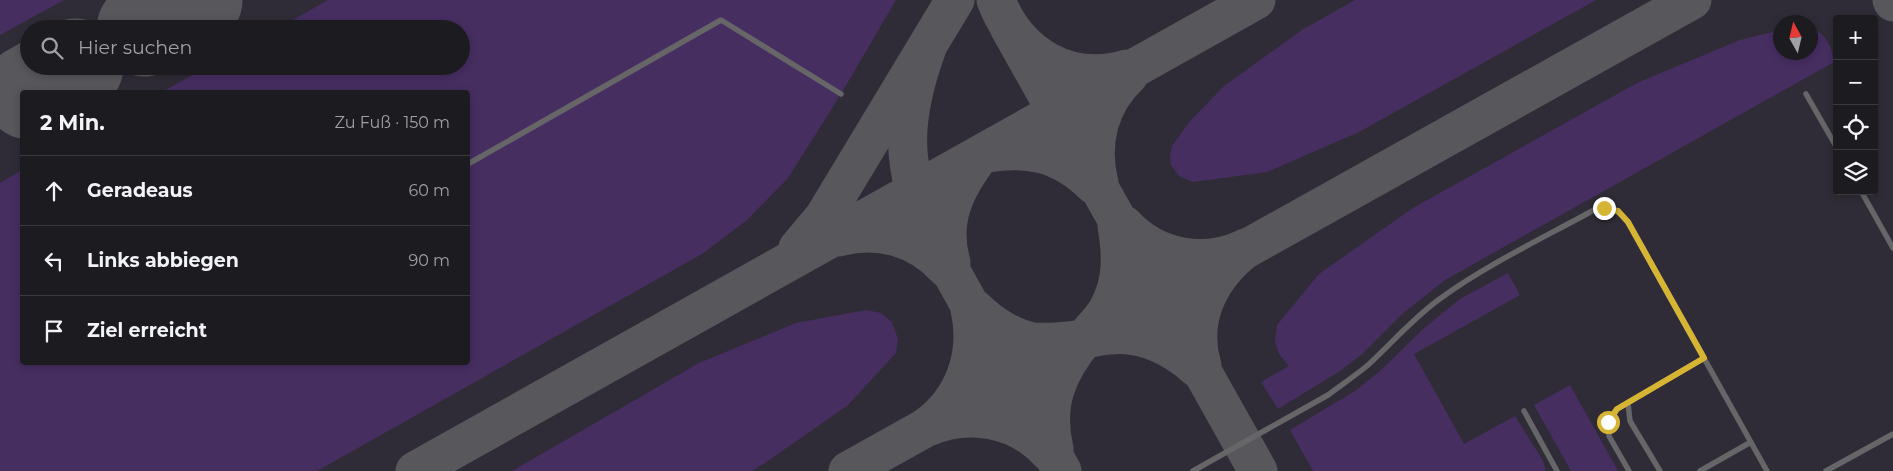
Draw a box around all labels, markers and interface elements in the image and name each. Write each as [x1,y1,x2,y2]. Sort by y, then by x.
north arrow [1773,15,1818,60]
map controls [1833,15,1878,195]
button: + [1833,15,1878,60]
search box [20,20,470,75]
icon: search [38,34,66,62]
text: Hier suchen [78,36,192,59]
button: − [1833,60,1878,105]
button: locate [1833,105,1878,150]
text: 2 Min. [40,110,105,135]
text: Zu Fuß · 150 m [334,113,450,132]
button: layers [1833,150,1878,195]
icon: ahead [40,177,68,205]
text: Geradeaus [87,179,193,202]
text: 60 m [408,181,450,200]
route end [1593,197,1616,220]
icon: left [40,247,68,275]
text: Links abbiegen [87,249,239,272]
text: 90 m [408,251,450,270]
icon: arrive [40,317,68,345]
text: Ziel erreicht [87,319,207,342]
route start [1597,411,1620,434]

